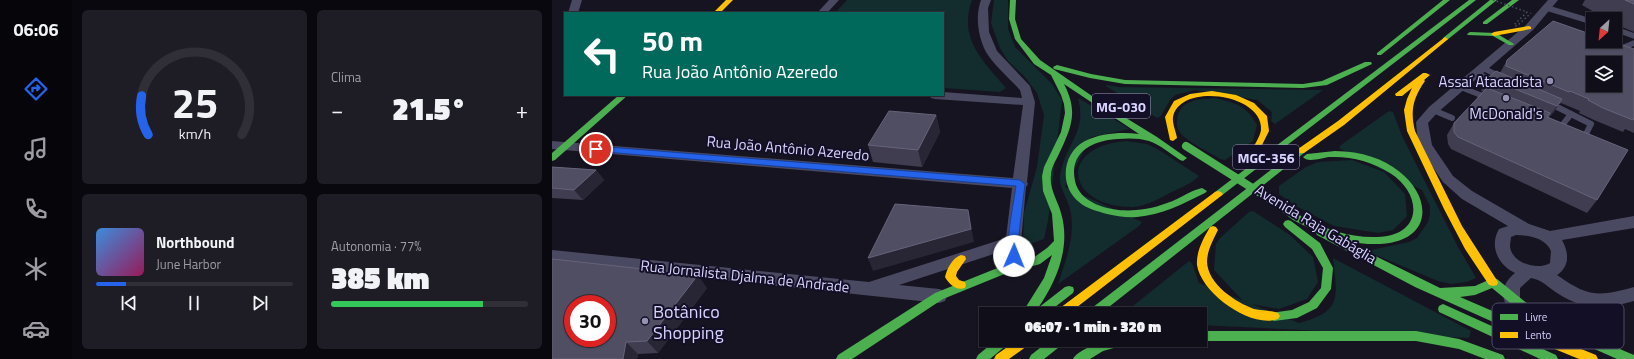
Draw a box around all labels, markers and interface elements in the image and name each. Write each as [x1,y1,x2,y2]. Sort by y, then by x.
north arrow [1586,12,1622,48]
map controls [1586,12,1622,92]
text: 06:06 [14,16,58,43]
text: 50 m [642,19,703,62]
icon: left [576,28,628,80]
button: layers [1586,56,1622,92]
text: Rua João Antônio Azeredo [642,58,838,85]
text: Clima [331,67,361,87]
place label: Assaí Atacadista [1438,70,1542,93]
text: 25 [171,71,218,134]
icon: directions [22,75,50,103]
marker: Assaí Atacadista [1545,76,1555,86]
text: 21.5° [392,86,467,132]
text: − [331,93,343,127]
text: + [516,93,528,127]
marker: McDonald's [1501,93,1511,103]
road number: MG-030 [1092,94,1150,118]
place label: McDonald's [1469,102,1543,125]
text: km/h [178,122,211,144]
street label: Rua João Antônio Azeredo [706,129,870,167]
pin [579,132,613,166]
icon: music [22,135,50,163]
icon: arrive [585,138,607,160]
road number: MGC-356 [1233,145,1299,169]
street label: Avenida Raja Gabáglia [1251,179,1382,270]
icon: phone [22,195,50,223]
text: Northbound [156,231,235,254]
position arrow [993,235,1035,277]
text: Autonomia · 77% [331,236,422,256]
text: June Harbor [156,254,221,274]
street label: Rua Jornalista Djalma de Andrade [639,254,851,298]
icon: climate [22,255,50,283]
text: 385 km [331,255,429,301]
icon: previous [118,292,140,314]
icon: pause [183,292,205,314]
icon: next [249,292,271,314]
speed limit sign: 30 [564,295,616,347]
place label: Botânico Shopping [653,298,724,346]
legend [1492,303,1624,349]
text: Livre [1525,309,1548,325]
icon: car [22,315,50,343]
text: 06:07 · 1 min · 320 m [1025,315,1161,338]
marker: Botânico Shopping [640,316,650,326]
text: Lento [1525,327,1552,343]

